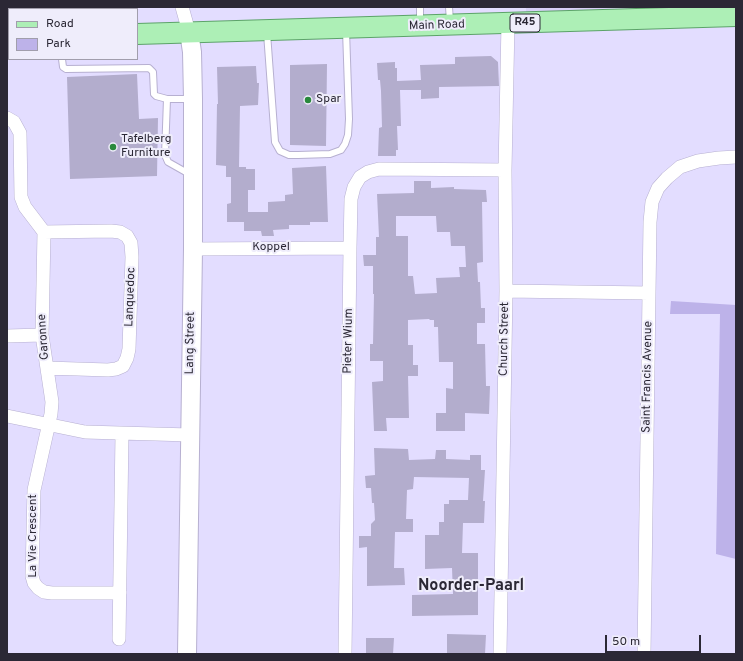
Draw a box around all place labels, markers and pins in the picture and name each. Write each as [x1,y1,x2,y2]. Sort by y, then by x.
place label: Spar [316,93,341,107]
marker: Spar [303,95,313,105]
place label: Tafelberg Furniture [121,133,171,161]
marker: Tafelberg Furniture [108,142,118,152]

